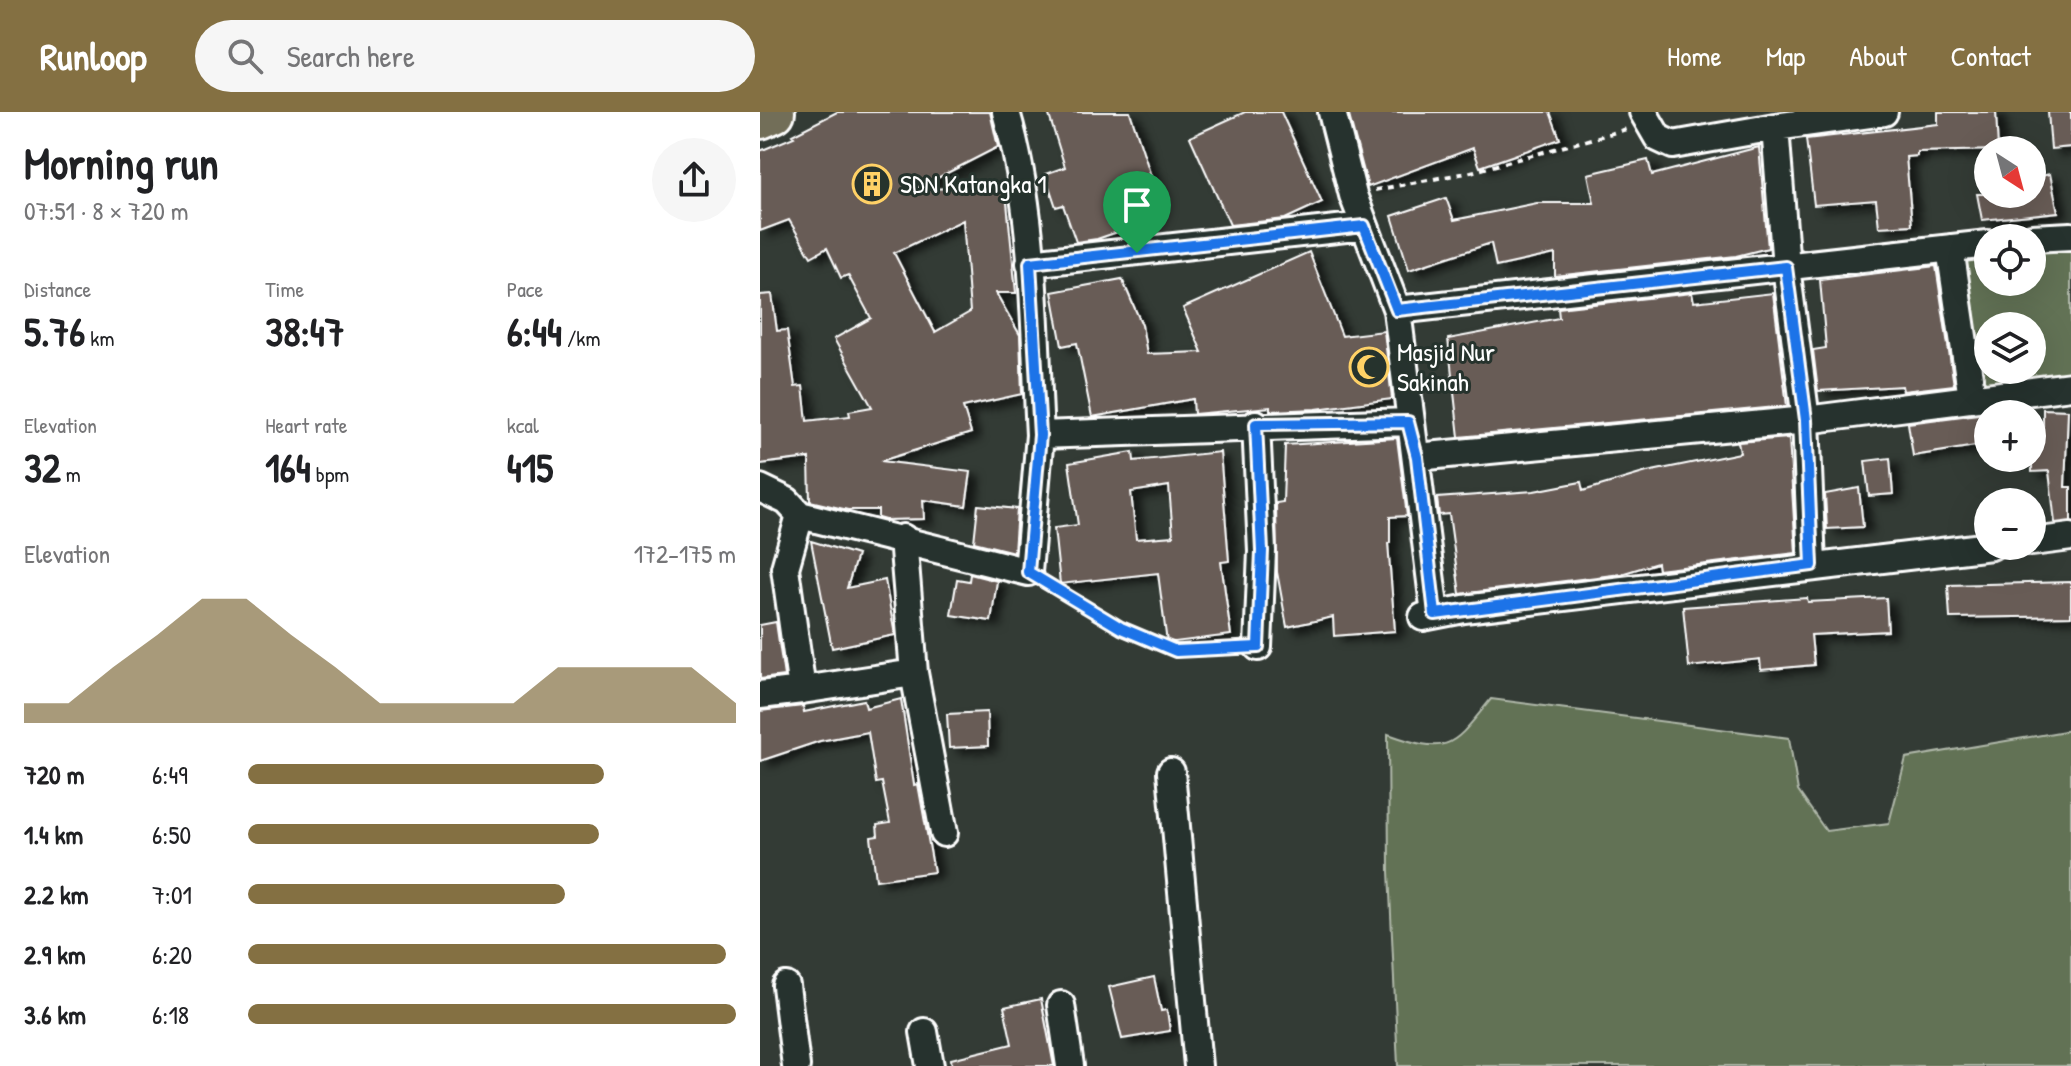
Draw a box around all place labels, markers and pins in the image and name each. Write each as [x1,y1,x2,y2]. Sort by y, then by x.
building icon: SDN Katangka 1 [851,163,893,205]
place label: SDN Katangka 1 [900,166,1047,201]
pin [1103,171,1171,253]
place label: Masjid Nur Sakinah [1397,334,1495,399]
mosque icon: Masjid Nur Sakinah [1348,346,1390,388]

